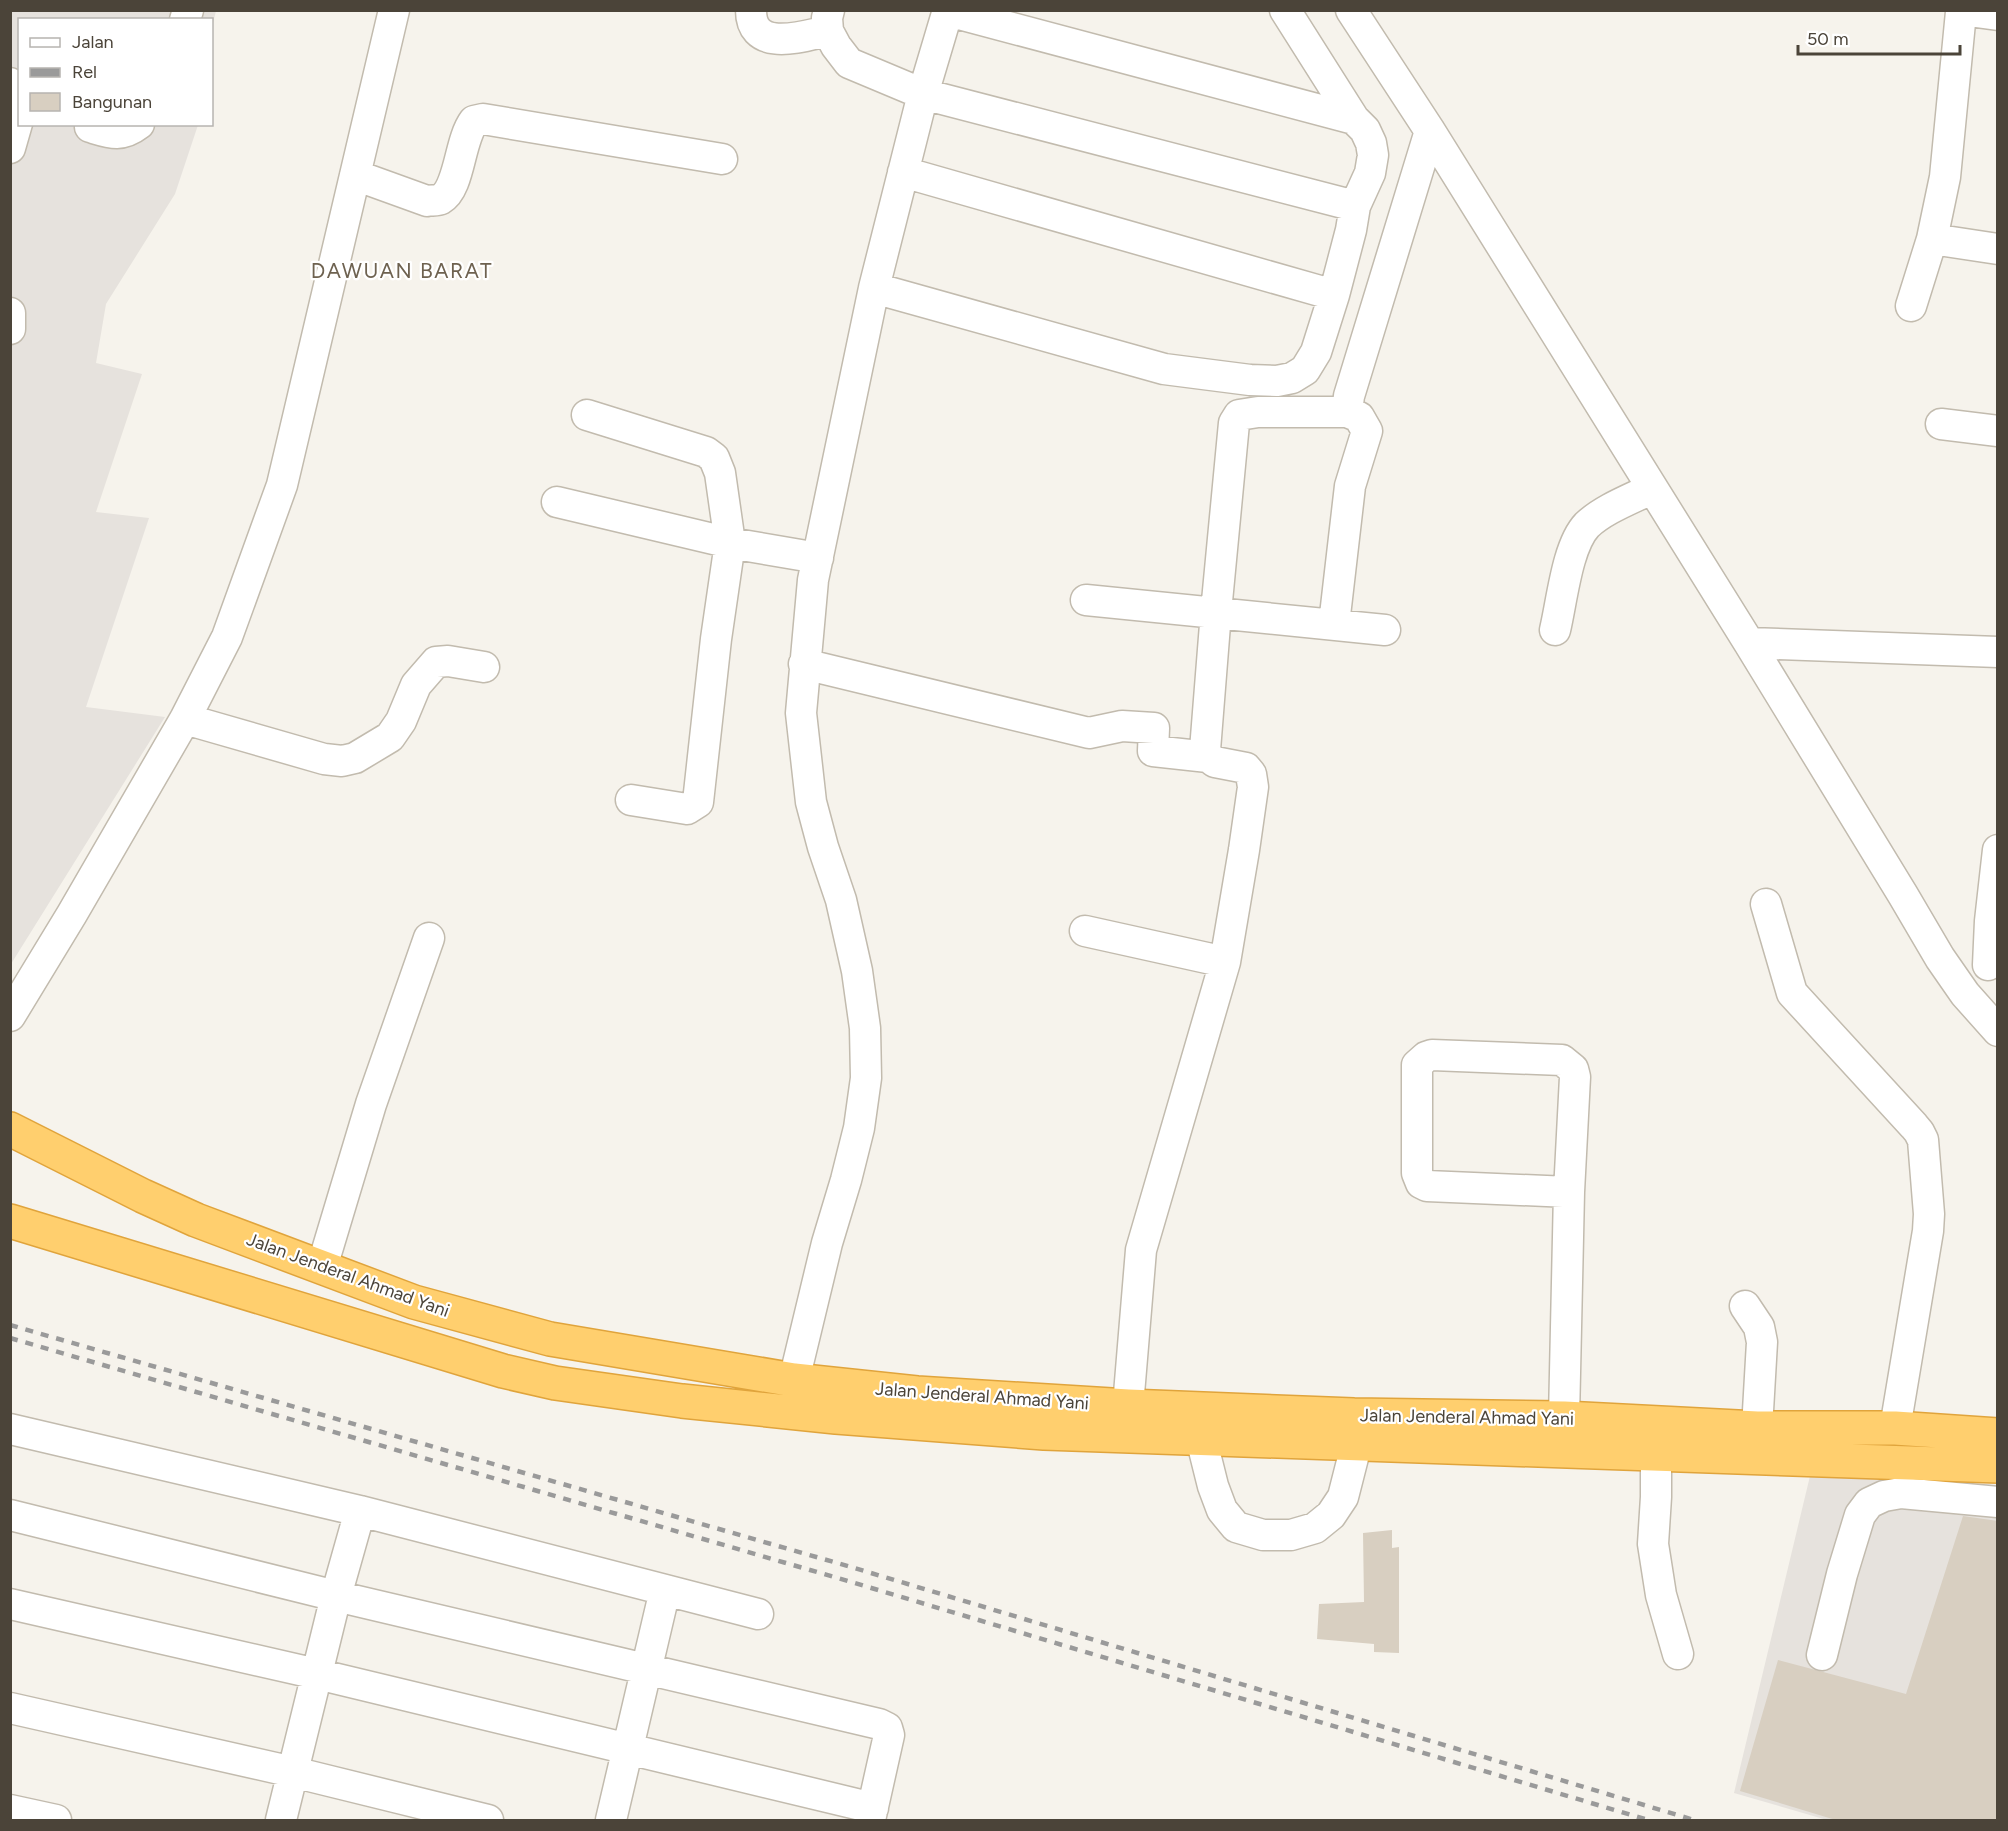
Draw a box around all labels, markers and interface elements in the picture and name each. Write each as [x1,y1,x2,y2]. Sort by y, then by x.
legend [18,18,213,126]
scale bar [1798,18,1960,56]
text: 50 m [1807,28,1849,50]
text: Jalan [72,31,114,53]
text: Rel [72,61,97,83]
text: Bangunan [72,91,152,113]
district label: DAWUAN BARAT [311,258,493,283]
street label: Jalan Jenderal Ahmad Yani [244,1228,452,1322]
street label: Jalan Jenderal Ahmad Yani [874,1378,1090,1414]
street label: Jalan Jenderal Ahmad Yani [1360,1404,1574,1430]

